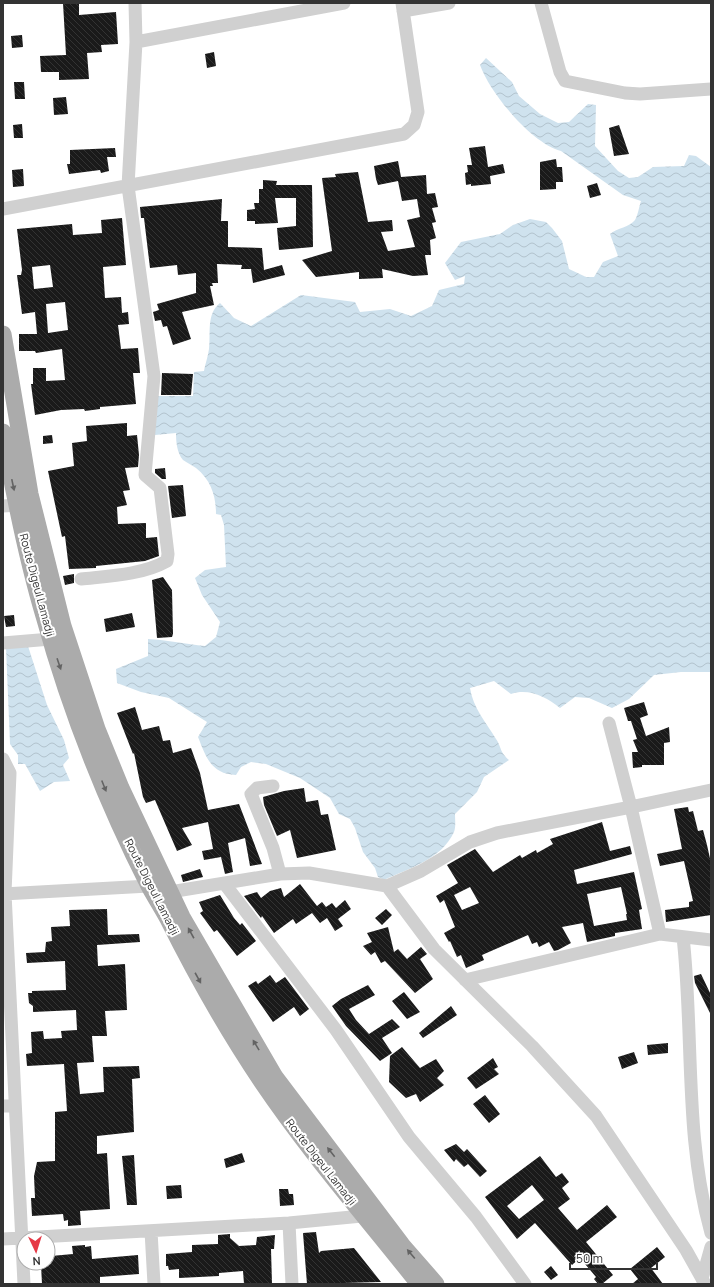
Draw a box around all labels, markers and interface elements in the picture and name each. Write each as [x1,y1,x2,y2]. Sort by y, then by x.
one-way arrow [11,478,17,491]
street label: Route Digeul Lamadji [17,532,58,638]
one-way arrow [57,659,63,671]
one-way arrow [101,781,107,792]
street label: Route Digeul Lamadji [122,836,183,937]
one-way arrow [187,927,194,939]
one-way arrow [195,973,202,984]
one-way arrow [253,1039,260,1051]
street label: Route Digeul Lamadji [283,1115,360,1208]
one-way arrow [326,1146,335,1157]
north arrow [16,1231,56,1271]
scale bar [570,1245,657,1271]
one-way arrow [406,1249,415,1260]
text: 50 m [576,1250,603,1267]
text: N [32,1254,41,1269]

